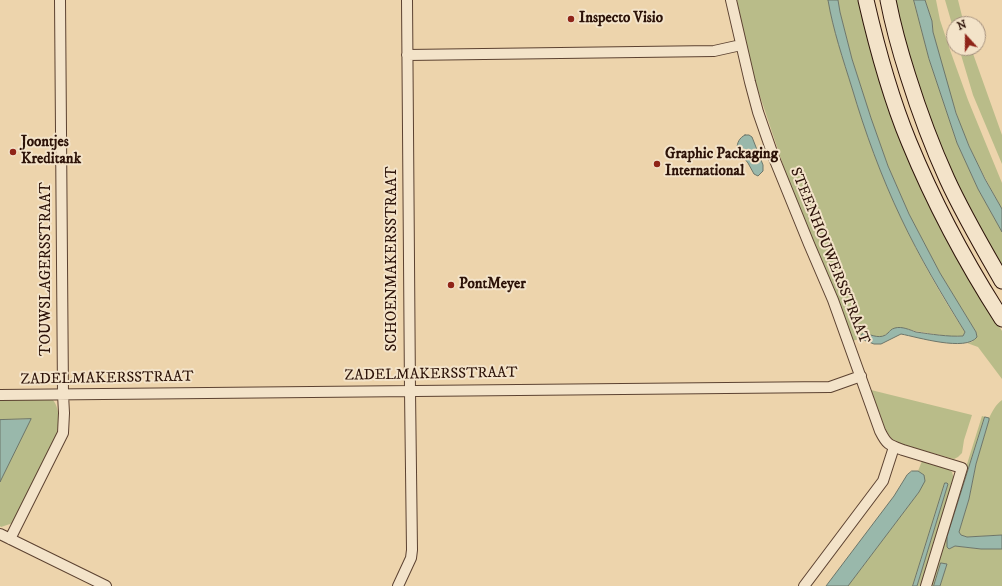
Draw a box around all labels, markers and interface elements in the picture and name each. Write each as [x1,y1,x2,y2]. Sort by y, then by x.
place label: Inspecto Visio [579,10,663,28]
marker: Inspecto Visio [566,14,576,24]
north arrow [946,16,986,56]
text: N [955,18,969,34]
place label: Joontjes Kreditank [21,134,81,169]
place label: Graphic Packaging International [665,146,778,181]
marker: Joontjes Kreditank [8,147,18,157]
marker: Graphic Packaging International [652,159,662,169]
street label: STEENHOUWERSSTRAAT [785,165,873,347]
street label: SCHOENMAKERSSTRAAT [384,166,402,352]
street label: TOUWSLAGERSSTRAAT [38,182,56,356]
place label: PontMeyer [459,276,526,294]
marker: PontMeyer [446,280,456,290]
street label: ZADELMAKERSSTRAAT [344,364,518,386]
street label: ZADELMAKERSSTRAAT [20,368,194,390]

